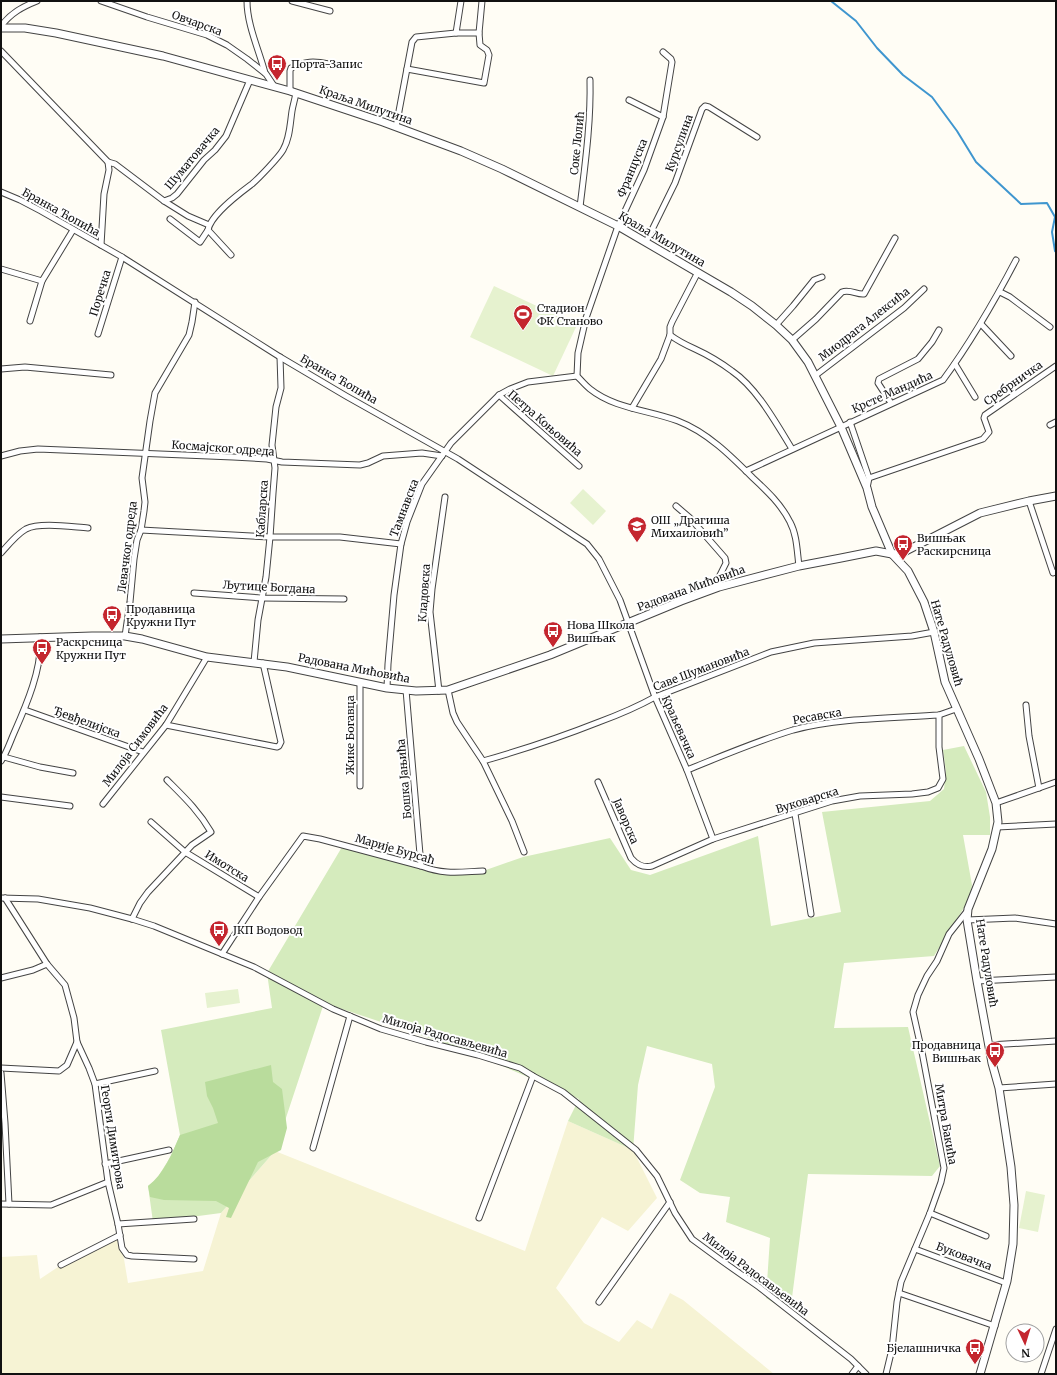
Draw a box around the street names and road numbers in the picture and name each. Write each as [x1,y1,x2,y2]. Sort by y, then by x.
street label: Овчарска [170,7,224,39]
street label: Краља Милутина [318,82,415,128]
street label: Соке Лолић [567,110,587,175]
street label: Курсулина [662,112,696,174]
street label: Шуматовачка [162,124,222,192]
street label: Француска [614,137,650,199]
street label: Бранка Ћопића [20,185,103,239]
street label: Краља Милутина [616,209,708,270]
street label: Поречка [86,268,114,318]
street label: Миодрага Алексића [816,284,912,364]
street label: Бранка Ћопића [298,351,380,407]
street label: Сребрничка [981,358,1045,408]
street label: Крсте Мандића [849,368,935,416]
street label: Петра Коњовића [505,387,585,459]
street label: Космајског одреда [171,437,275,459]
street label: Тамнавска [387,477,421,539]
street label: Кабларска [253,480,271,538]
street label: Левачког одреда [114,500,140,594]
street label: Радована Мићовића [635,562,747,614]
street label: Кладовска [415,563,433,623]
street label: Љутице Богдана [222,578,316,596]
street label: Нате Радуловић [928,598,966,689]
street label: Саве Шумановића [651,644,751,694]
street label: Радована Мићовића [297,650,411,686]
street label: Краљевачка [659,693,699,761]
street label: Жике Богавца [343,695,357,775]
street label: Милоја Симовића [99,701,171,789]
street label: Ђевђелијска [52,703,123,741]
street label: Ресавска [792,705,843,727]
street label: Бошка Јањића [394,738,414,820]
street label: Вуковарска [774,784,840,816]
street label: Јаворска [610,795,642,846]
street label: Марије Бурсаћ [354,831,437,867]
street label: Имотска [202,847,252,885]
street label: Нате Радуловић [973,918,1001,1009]
street label: Милоја Радосављевића [381,1011,509,1061]
street label: Митра Бакића [932,1083,960,1166]
street label: Георги Димитрова [98,1084,128,1190]
street label: Милоја Радосављевића [700,1229,812,1319]
street label: Буковачка [934,1239,994,1273]

